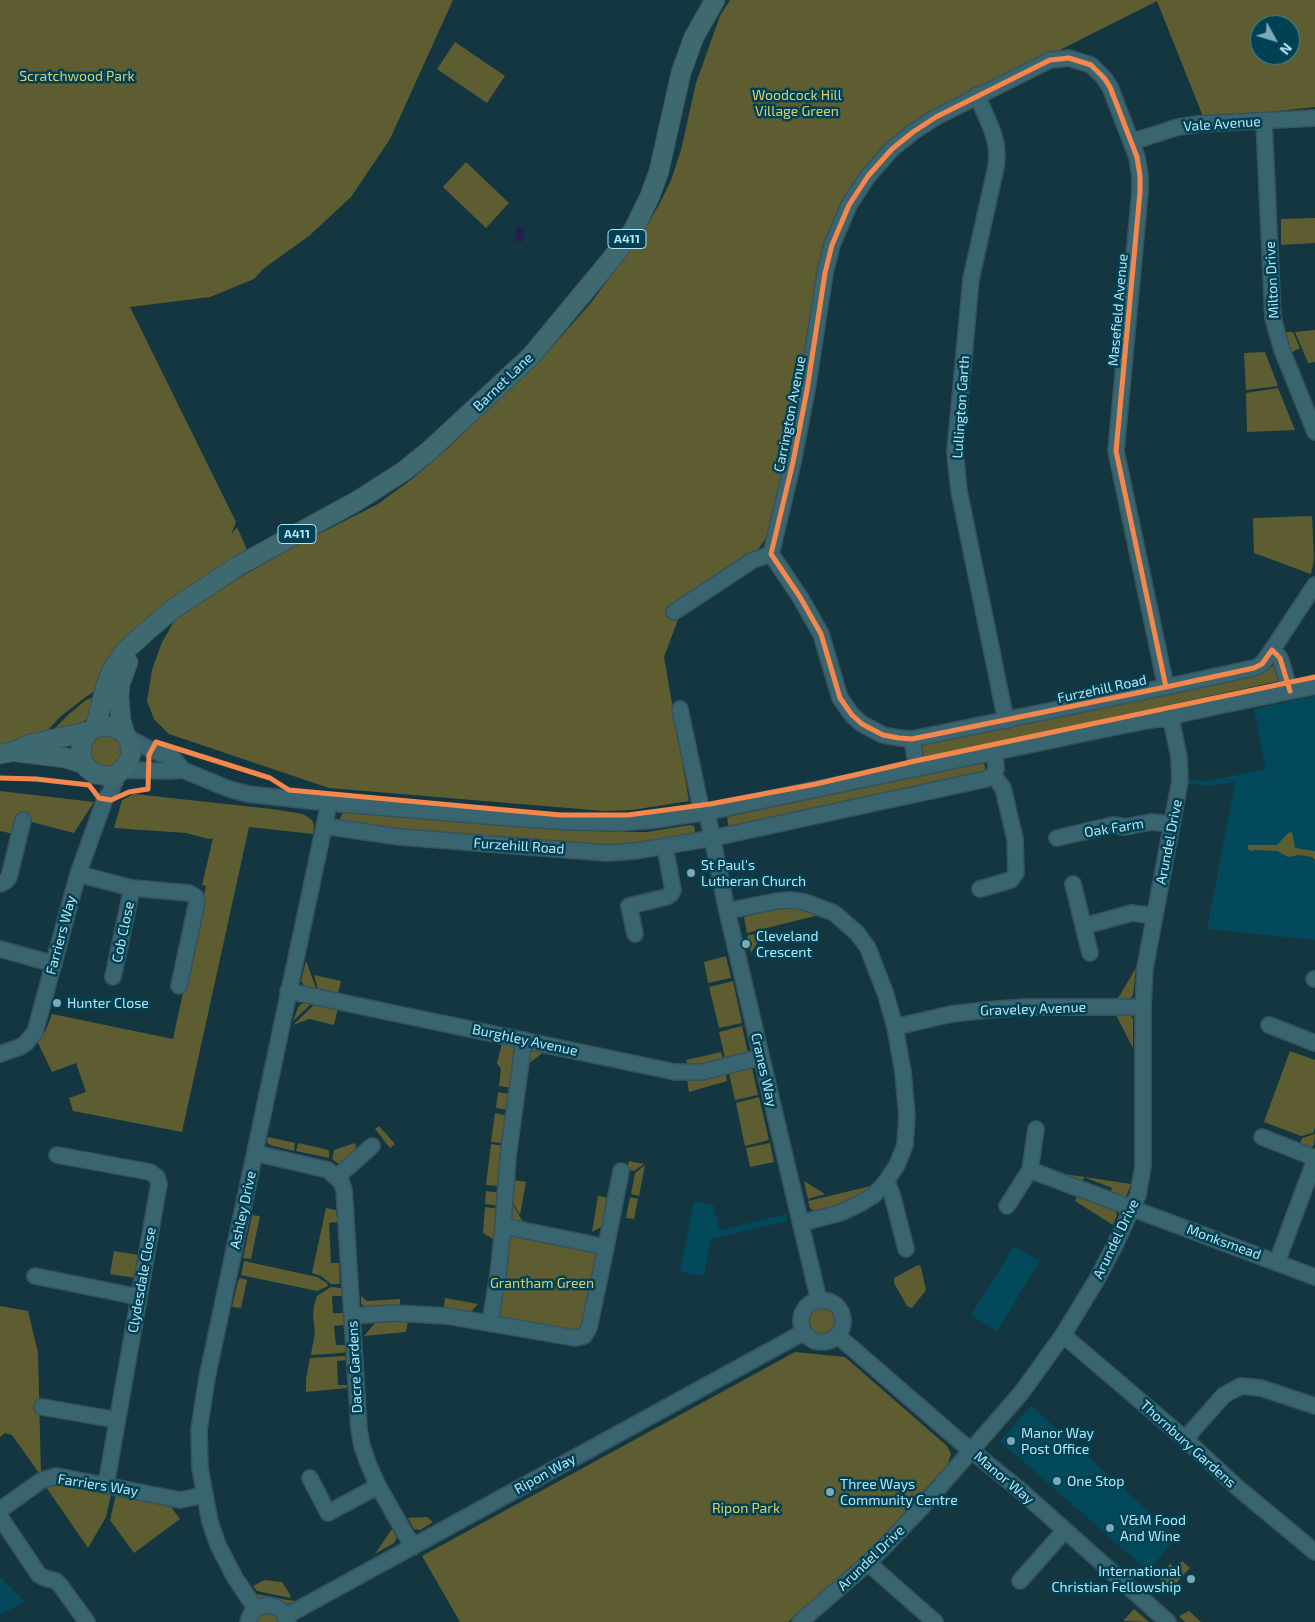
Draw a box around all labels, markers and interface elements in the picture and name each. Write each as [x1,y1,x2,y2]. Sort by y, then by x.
north arrow [1250,15,1300,65]
text: N [1276,40,1296,58]
park label: Scratchwood Park [19,68,135,84]
park label: Woodcock Hill Village Green [752,87,842,120]
street label: Vale Avenue [1183,113,1261,135]
road number: A411 [608,230,646,248]
street label: Milton Drive [1262,241,1282,319]
street label: Masefield Avenue [1105,253,1131,367]
street label: Barnet Lane [470,349,536,415]
street label: Carrington Avenue [771,355,809,473]
street label: Lullington Garth [949,355,973,459]
road number: A411 [278,524,316,544]
street label: Furzehill Road [1056,671,1148,707]
street label: Arundel Drive [1153,798,1185,886]
street label: Oak Farm [1083,815,1145,841]
street label: Furzehill Road [473,834,565,858]
place label: St Paul's Lutheran Church [701,857,806,890]
marker: St Paul's Lutheran Church [685,867,697,879]
street label: Farriers Way [42,894,80,976]
street label: Cob Close [108,900,138,964]
place label: Cleveland Crescent [756,928,818,960]
marker: Cleveland Crescent [740,938,752,950]
place label: Hunter Close [67,995,149,1011]
marker: Hunter Close [51,997,63,1009]
street label: Graveley Avenue [980,999,1086,1019]
street label: Burghley Avenue [471,1021,579,1059]
street label: Cranes Way [747,1031,781,1109]
street label: Ashley Drive [227,1169,259,1251]
street label: Arundel Drive [1089,1196,1143,1282]
street label: Monksmead [1184,1221,1264,1263]
street label: Clydesdale Close [124,1226,160,1334]
park label: Grantham Green [490,1275,594,1291]
street label: Dacre Gardens [344,1320,366,1414]
street label: Thornbury Gardens [1137,1397,1239,1491]
place label: Manor Way Post Office [1021,1425,1094,1458]
marker: Manor Way Post Office [1005,1435,1017,1447]
street label: Manor Way [971,1448,1037,1508]
street label: Ripon Way [511,1450,579,1498]
street label: Farriers Way [57,1470,139,1500]
place label: One Stop [1067,1473,1124,1489]
marker: One Stop [1051,1475,1063,1487]
place label: Three Ways Community Centre [840,1476,958,1508]
marker: Three Ways Community Centre [824,1486,836,1498]
park label: Ripon Park [712,1500,780,1516]
place label: V&M Food And Wine [1120,1512,1186,1544]
street label: Arundel Drive [834,1522,908,1594]
marker: V&M Food And Wine [1104,1522,1116,1534]
place label: International Christian Fellowship [1052,1563,1181,1595]
marker: International Christian Fellowship [1185,1573,1197,1585]

